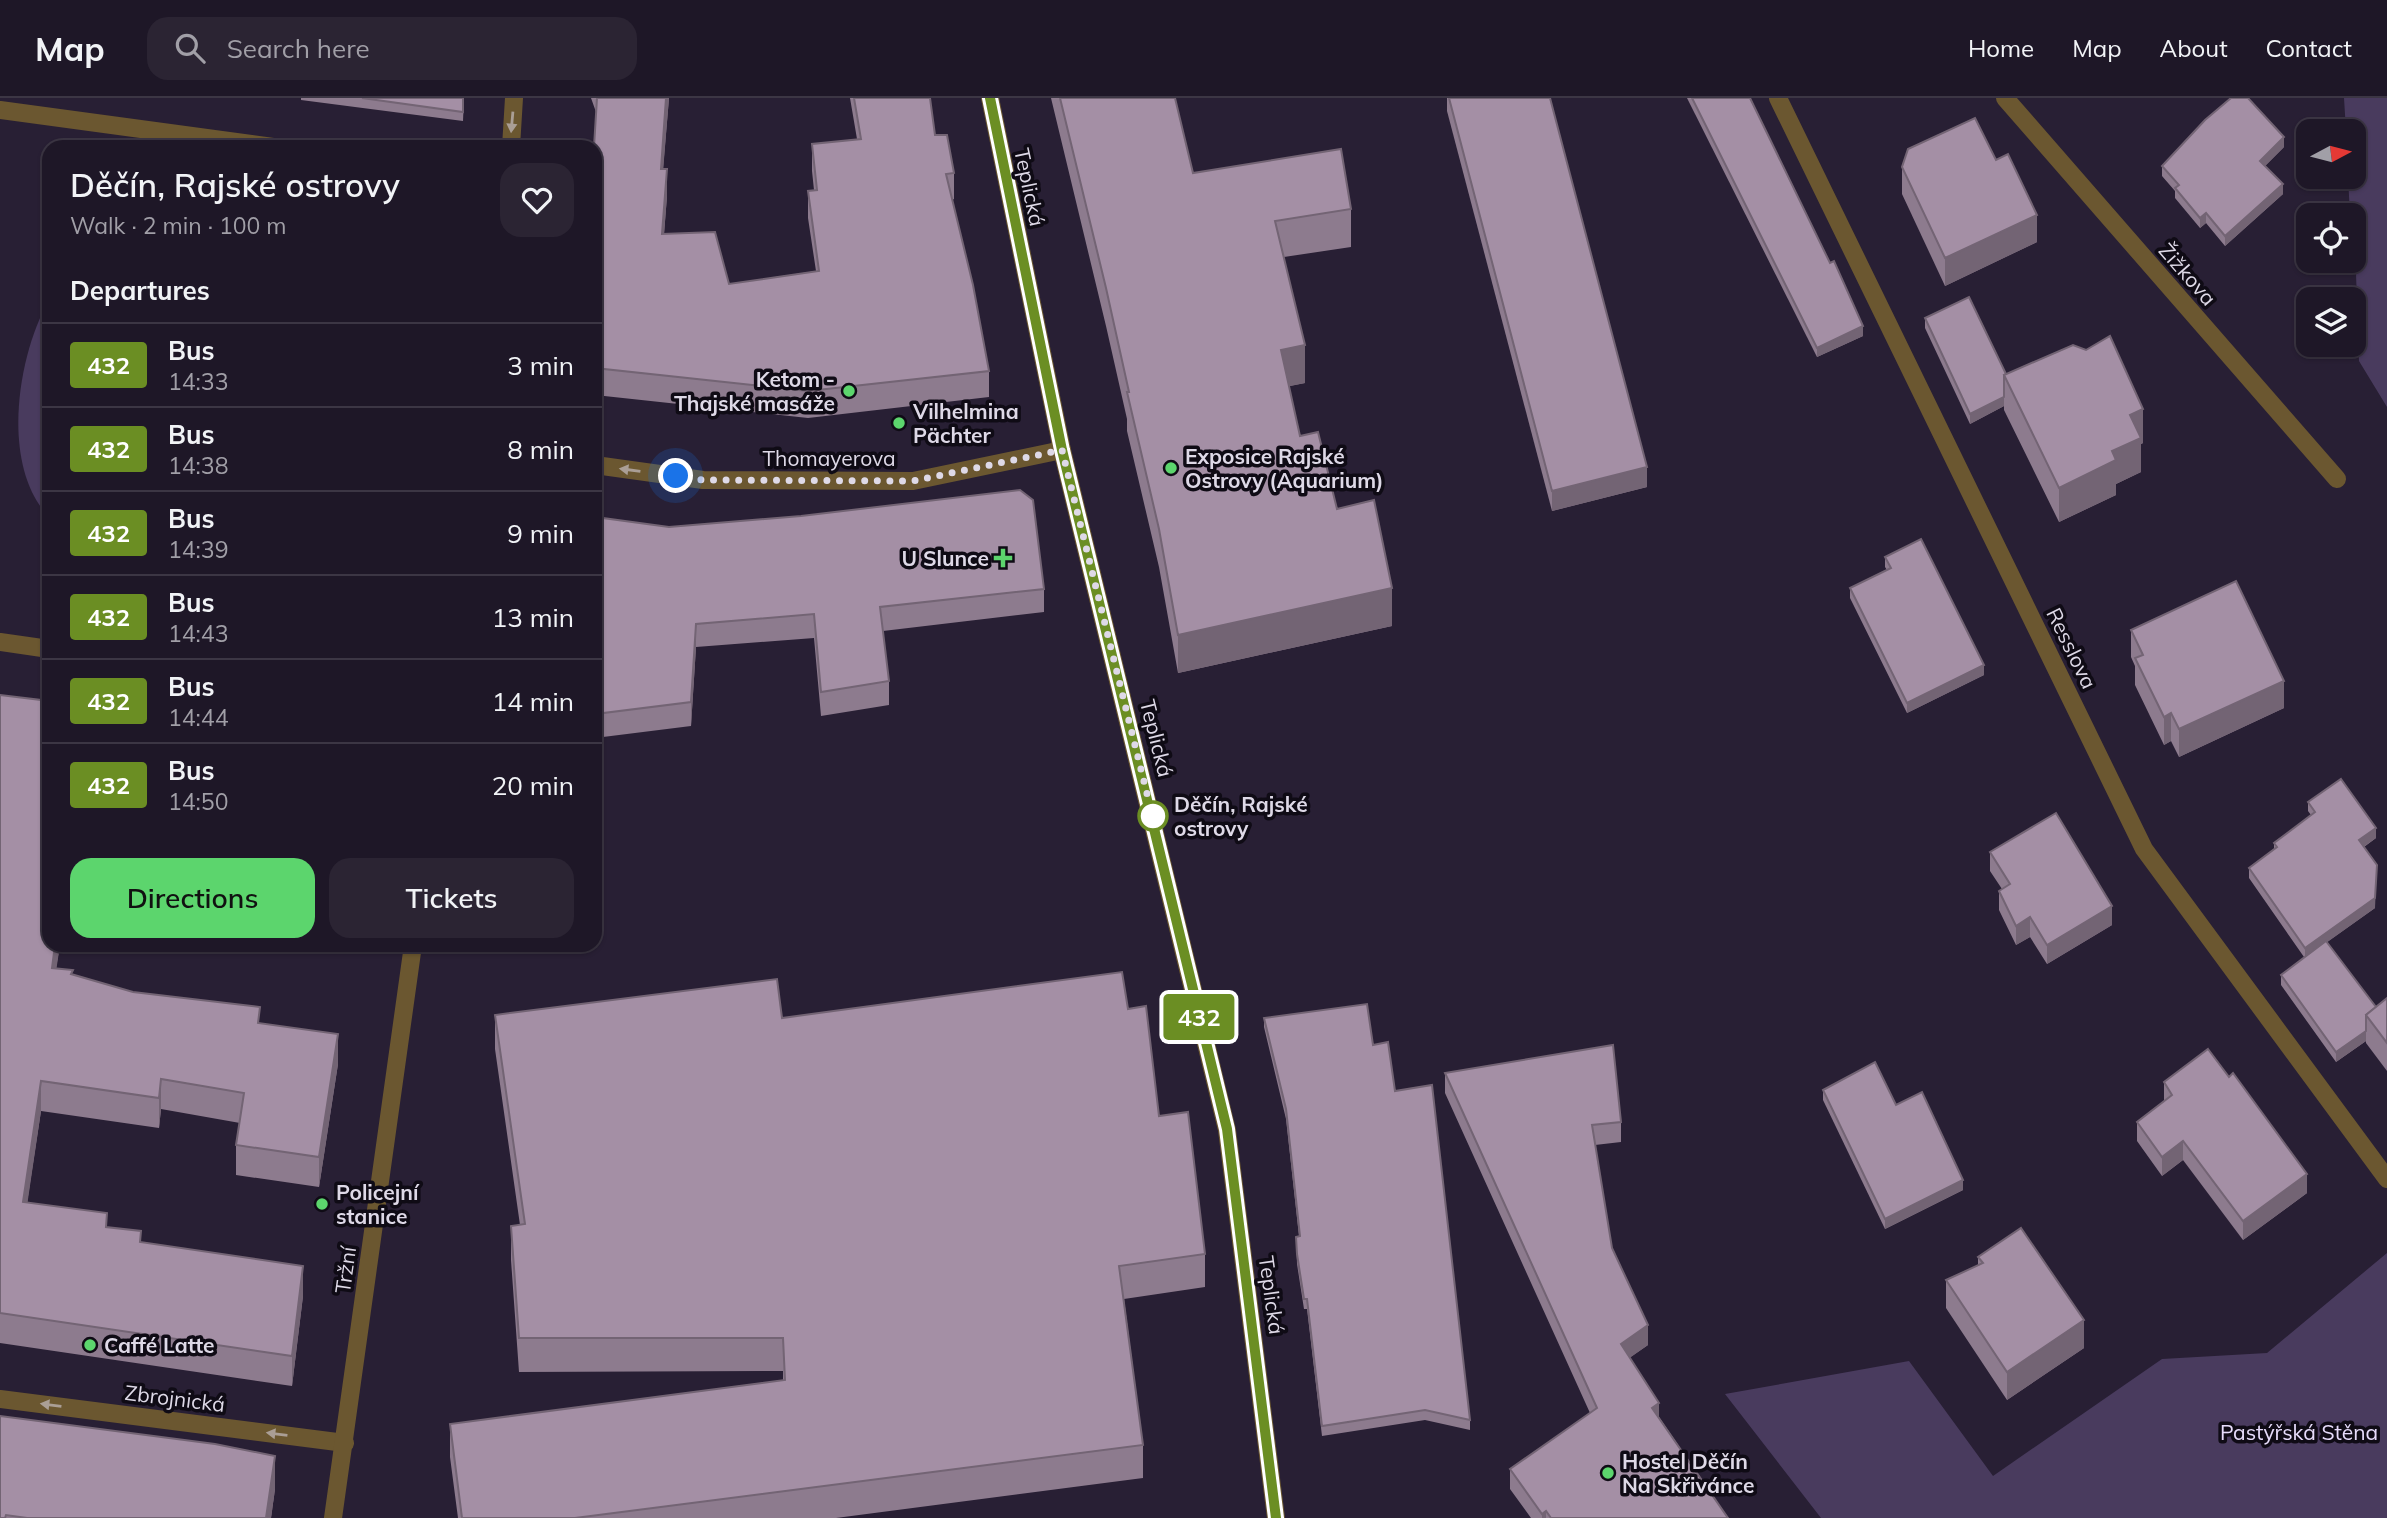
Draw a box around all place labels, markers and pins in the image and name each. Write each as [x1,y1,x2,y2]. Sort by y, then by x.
place label: Ketom - Thajské masáže [674,366,835,416]
marker: Ketom - Thajské masáže [841,383,857,399]
place label: Vilhelmina Pächter [912,398,1019,448]
marker: Vilhelmina Pächter [891,415,907,431]
place label: Exposice Rajské Ostrovy (Aquarium) [1185,443,1384,493]
marker: Exposice Rajské Ostrovy (Aquarium) [1163,460,1179,476]
place label: U Slunce [902,545,989,571]
marker: U Slunce [995,550,1011,566]
place label: Děčín, Rajské ostrovy [1174,791,1308,841]
marker: Děčín, Rajské ostrovy [1138,801,1168,831]
place label: Policejní stanice [336,1179,420,1229]
marker: Policejní stanice [314,1196,330,1212]
place label: Caffé Latte [104,1332,215,1358]
marker: Caffé Latte [82,1337,98,1353]
place label: Hostel Děčín Na Skřivánce [1622,1448,1755,1498]
marker: Hostel Děčín Na Skřivánce [1600,1465,1616,1481]

